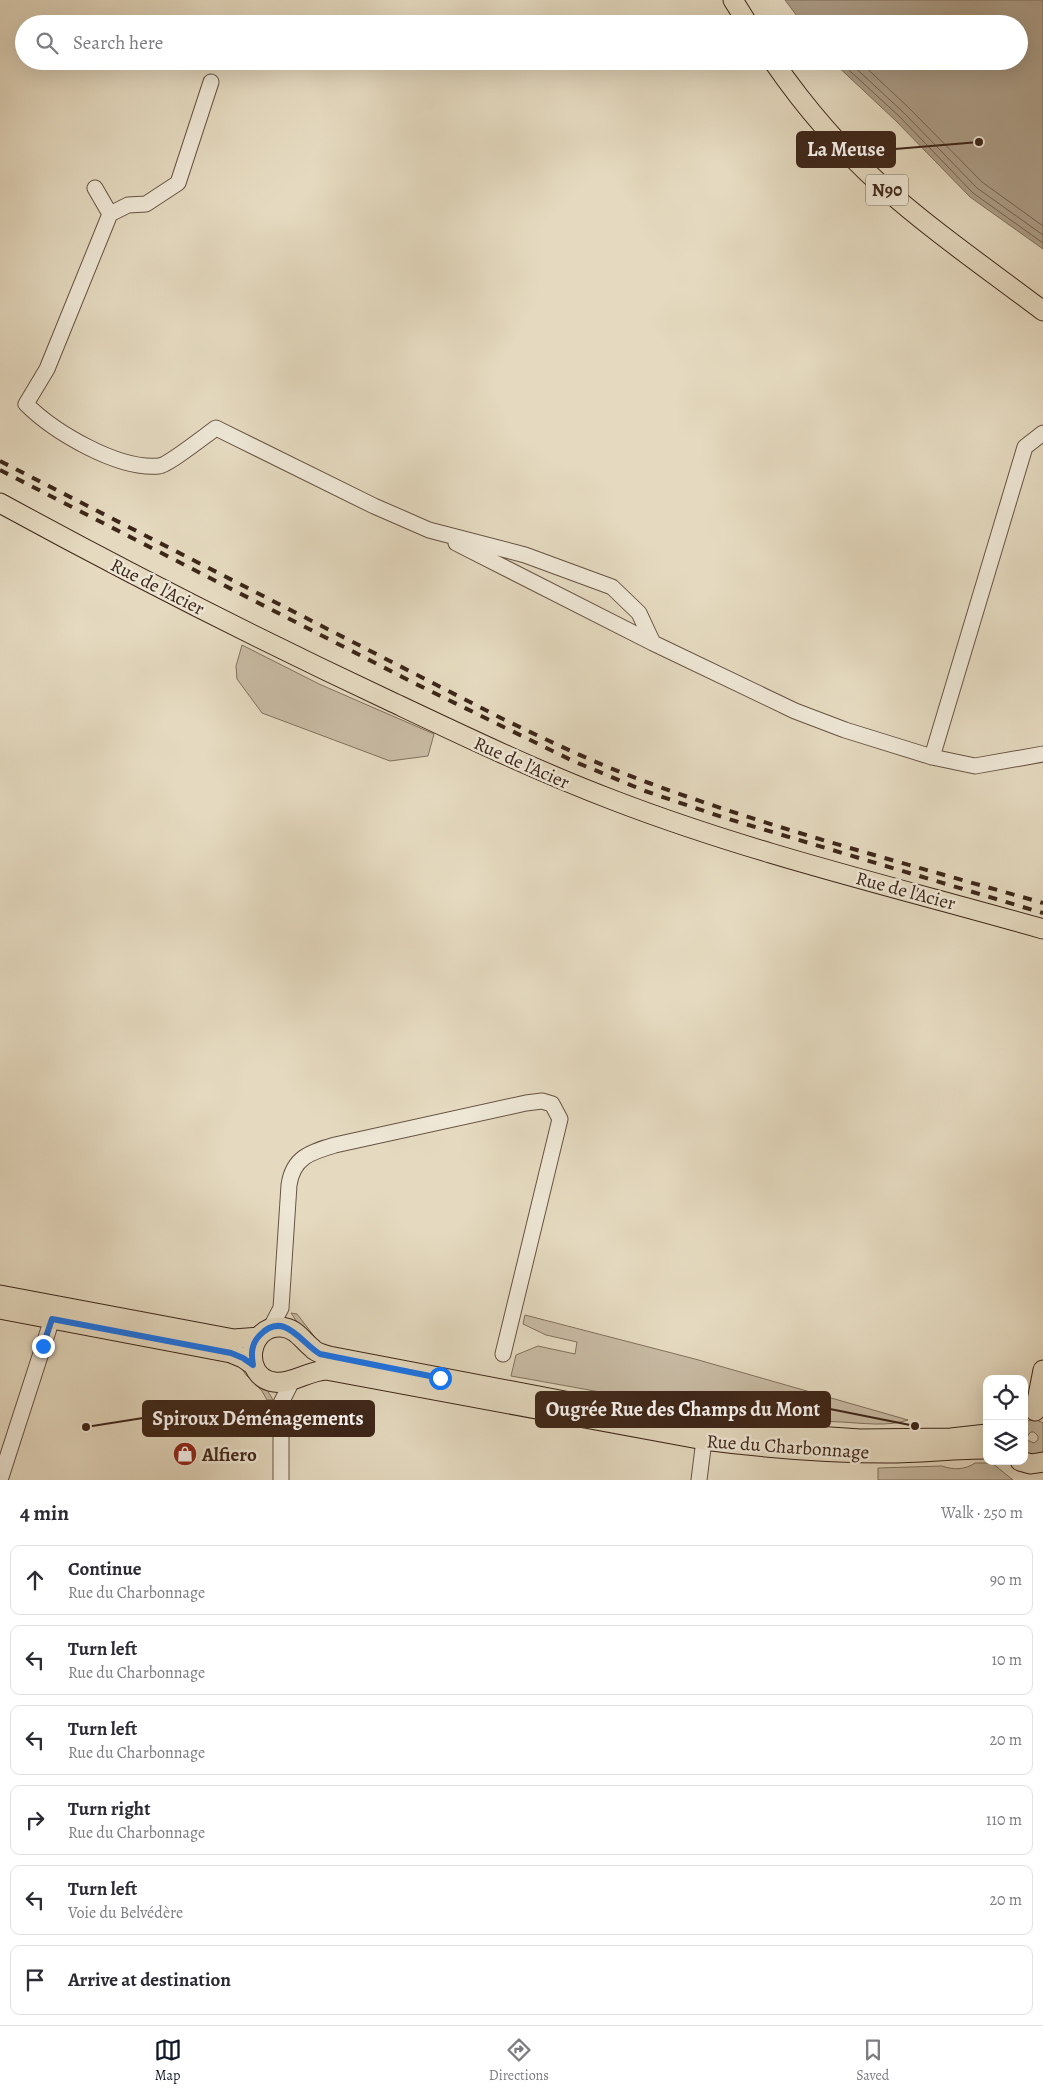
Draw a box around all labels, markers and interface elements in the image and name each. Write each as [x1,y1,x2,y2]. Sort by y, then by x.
search box [15,15,1028,70]
icon: search [33,29,61,57]
text: Search here [73,30,163,56]
callout: La Meuse [797,132,895,167]
text: La Meuse [807,136,885,163]
road number: N90 [866,174,908,206]
street label: Rue de l'Acier [106,552,209,622]
street label: Rue de l'Acier [470,730,574,796]
street label: Rue de l'Acier [853,865,958,917]
route end [32,1335,55,1358]
route start [429,1367,452,1390]
map controls [983,1375,1028,1465]
button: locate [983,1375,1028,1420]
callout: Ougrée Rue des Champs du Mont [536,1392,830,1427]
text: Ougrée Rue des Champs du Mont [546,1396,820,1423]
callout: Spiroux Déménagements [143,1401,374,1436]
text: Spiroux Déménagements [152,1405,364,1432]
button: layers [983,1420,1028,1465]
street label: Rue du Charbonnage [706,1428,870,1466]
shop icon: Alfiero [172,1441,198,1467]
place label: Alfiero [201,1442,257,1468]
text: 4 min [20,1499,69,1527]
text: Walk · 250 m [941,1502,1023,1524]
text: Continue [68,1556,142,1582]
icon: ahead [21,1566,49,1594]
text: 90 m [990,1569,1022,1591]
text: Rue du Charbonnage [68,1582,205,1604]
text: Turn left [68,1636,137,1662]
icon: left [21,1646,49,1674]
text: 10 m [992,1649,1022,1671]
text: Rue du Charbonnage [68,1662,205,1684]
text: Turn left [68,1716,137,1742]
icon: left [21,1726,49,1754]
text: 20 m [989,1729,1022,1751]
text: Rue du Charbonnage [68,1742,205,1764]
text: Turn right [68,1796,150,1822]
icon: right [21,1806,49,1834]
text: 110 m [986,1809,1022,1831]
text: Rue du Charbonnage [68,1822,205,1844]
text: Turn left [68,1876,137,1902]
icon: left [21,1886,49,1914]
text: 20 m [989,1889,1022,1911]
text: Voie du Belvédère [68,1902,183,1924]
icon: arrive [21,1966,49,1994]
text: Arrive at destination [68,1967,231,1993]
tab: Map [154,2036,182,2085]
tab: Directions [489,2036,549,2085]
tab: Saved [856,2036,889,2085]

